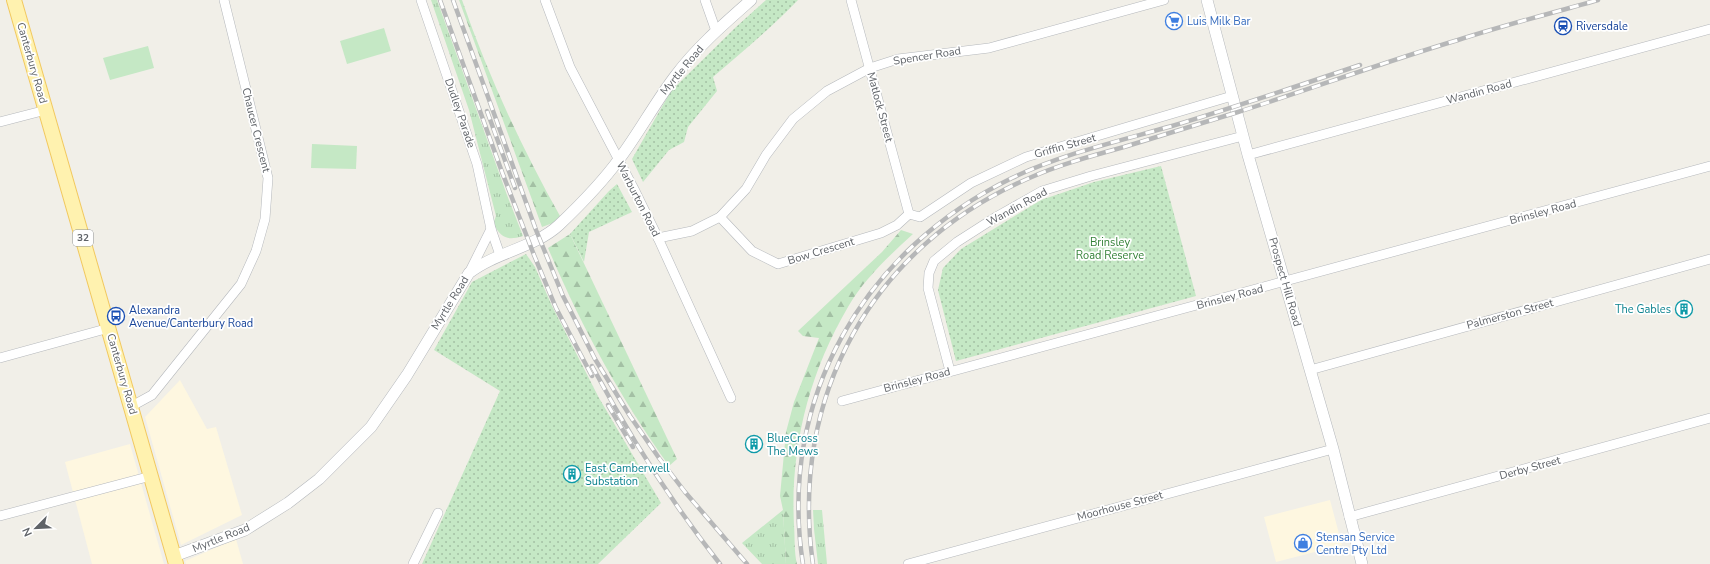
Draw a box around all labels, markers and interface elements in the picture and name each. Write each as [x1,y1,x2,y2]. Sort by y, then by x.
supermarket icon: Luis Milk Bar [1164,11,1184,31]
place label: Luis Milk Bar [1187,14,1251,29]
station icon: Riversdale [1553,16,1573,36]
place label: Riversdale [1576,19,1628,34]
street label: Canterbury Road [13,21,51,105]
street label: Myrtle Road [657,42,707,98]
street label: Spencer Road [892,43,962,69]
street label: Matlock Street [863,70,897,144]
street label: Dudley Parade [441,76,479,150]
street label: Wandin Road [1445,76,1513,108]
street label: Chaucer Crescent [238,86,274,174]
street label: Griffin Street [1033,130,1098,162]
street label: Warburton Road [613,159,663,239]
street label: Wandin Road [984,184,1050,230]
street label: Brinsley Road [1508,196,1578,228]
road number: 32 [73,230,93,246]
street label: Bow Crescent [786,234,856,268]
park label: Brinsley Road Reserve [1076,235,1144,263]
street label: Prospect Hill Road [1265,236,1305,328]
street label: Myrtle Road [428,273,472,333]
street label: Brinsley Road [1195,281,1265,313]
street label: Palmerston Street [1465,295,1555,333]
building icon: The Gables [1674,299,1694,319]
place label: The Gables [1615,302,1671,317]
place label: Alexandra Avenue/Canterbury Road [129,303,253,331]
bus stop icon: Alexandra Avenue/Canterbury Road [106,306,126,326]
street label: Canterbury Road [103,332,141,416]
street label: Brinsley Road [882,364,952,396]
place label: BlueCross The Mews [767,431,818,459]
building icon: BlueCross The Mews [744,434,764,454]
street label: Derby Street [1498,453,1562,483]
place label: East Camberwell Substation [585,461,670,489]
building icon: East Camberwell Substation [562,464,582,484]
street label: Moorhouse Street [1076,487,1165,525]
north arrow [16,508,56,548]
street label: Myrtle Road [190,520,252,556]
text: N [19,525,36,539]
place label: Stensan Service Centre Pty Ltd [1316,530,1395,558]
shop icon: Stensan Service Centre Pty Ltd [1293,533,1313,553]

